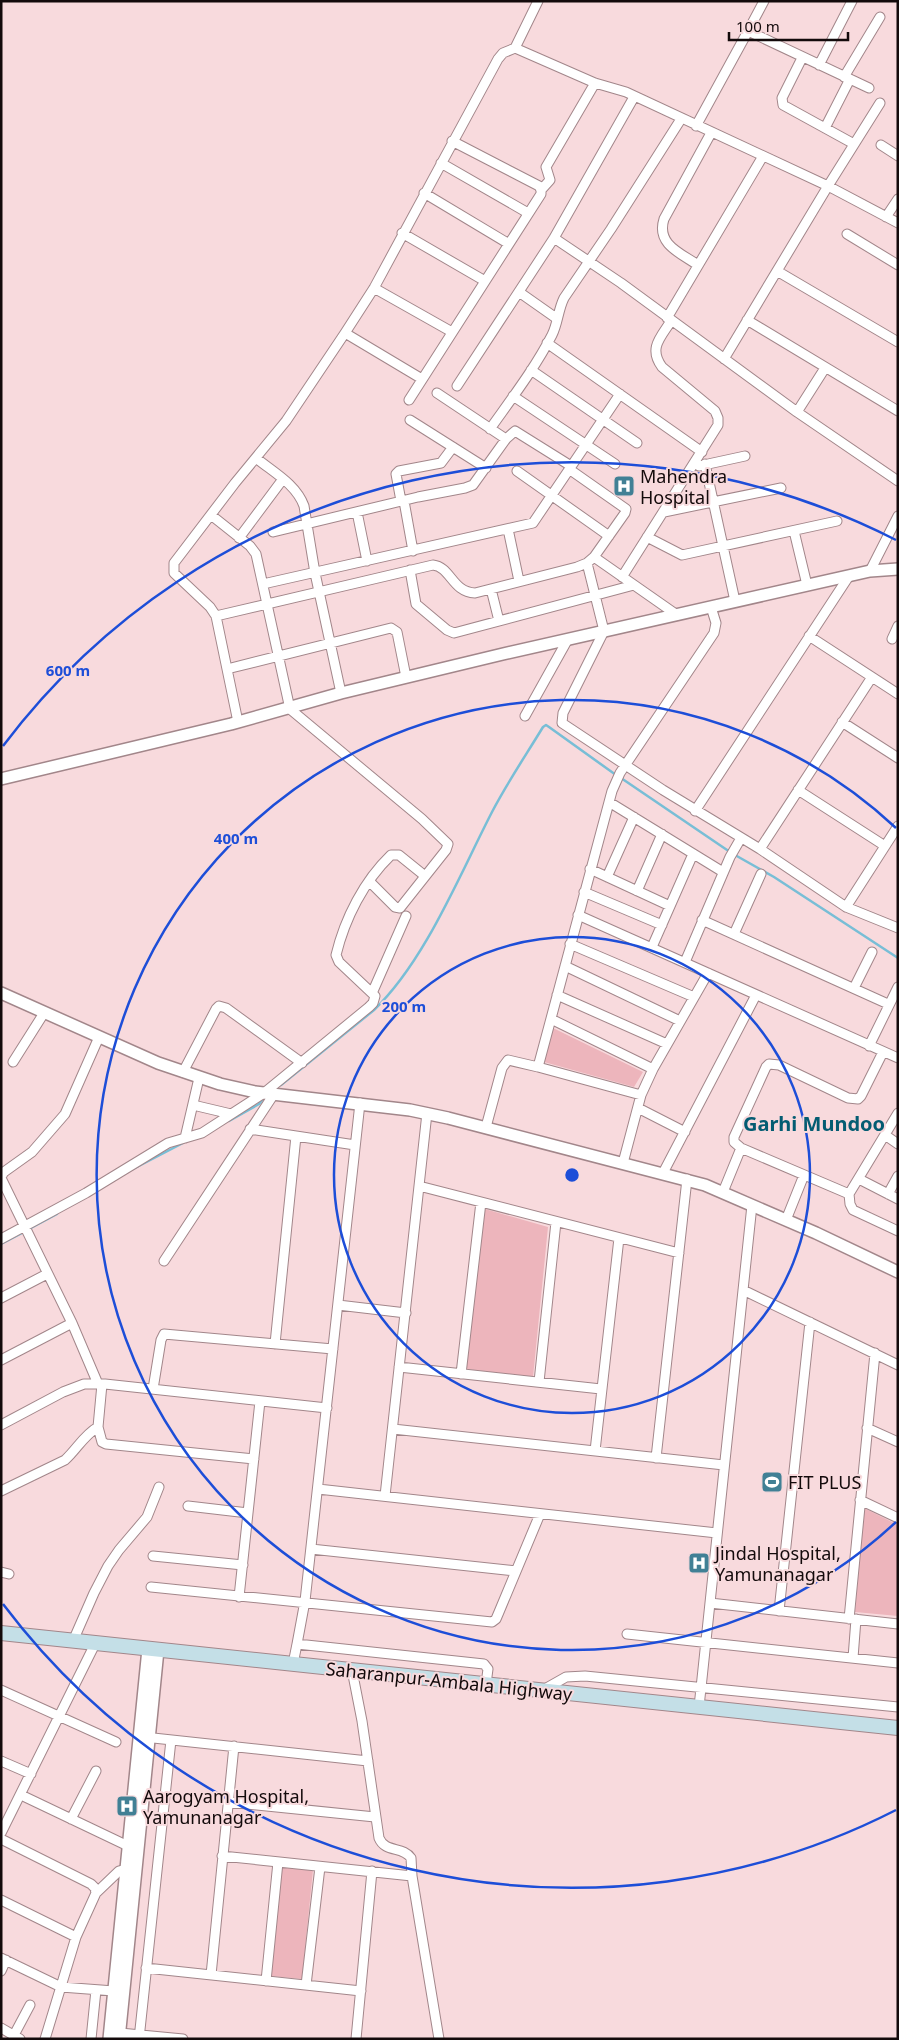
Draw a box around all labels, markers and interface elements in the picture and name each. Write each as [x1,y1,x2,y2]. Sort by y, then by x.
scale bar [729,10,848,42]
text: 100 m [736,16,780,36]
place label: Mahendra Hospital [640,464,727,509]
hospital icon: Mahendra Hospital [612,474,636,498]
text: 600 m [46,660,90,680]
text: 400 m [214,828,258,848]
text: 200 m [382,996,426,1016]
district label: Garhi Mundoo [743,1110,885,1137]
centre of rings [563,1166,581,1184]
sports icon: FIT PLUS [760,1470,784,1494]
place label: FIT PLUS [788,1470,861,1494]
place label: Jindal Hospital, Yamunanagar [713,1541,841,1586]
hospital icon: Jindal Hospital, Yamunanagar [687,1551,711,1575]
street label: Saharanpur-Ambala Highway [325,1656,574,1706]
place label: Aarogyam Hospital, Yamunanagar [143,1784,309,1829]
hospital icon: Aarogyam Hospital, Yamunanagar [115,1794,139,1818]

